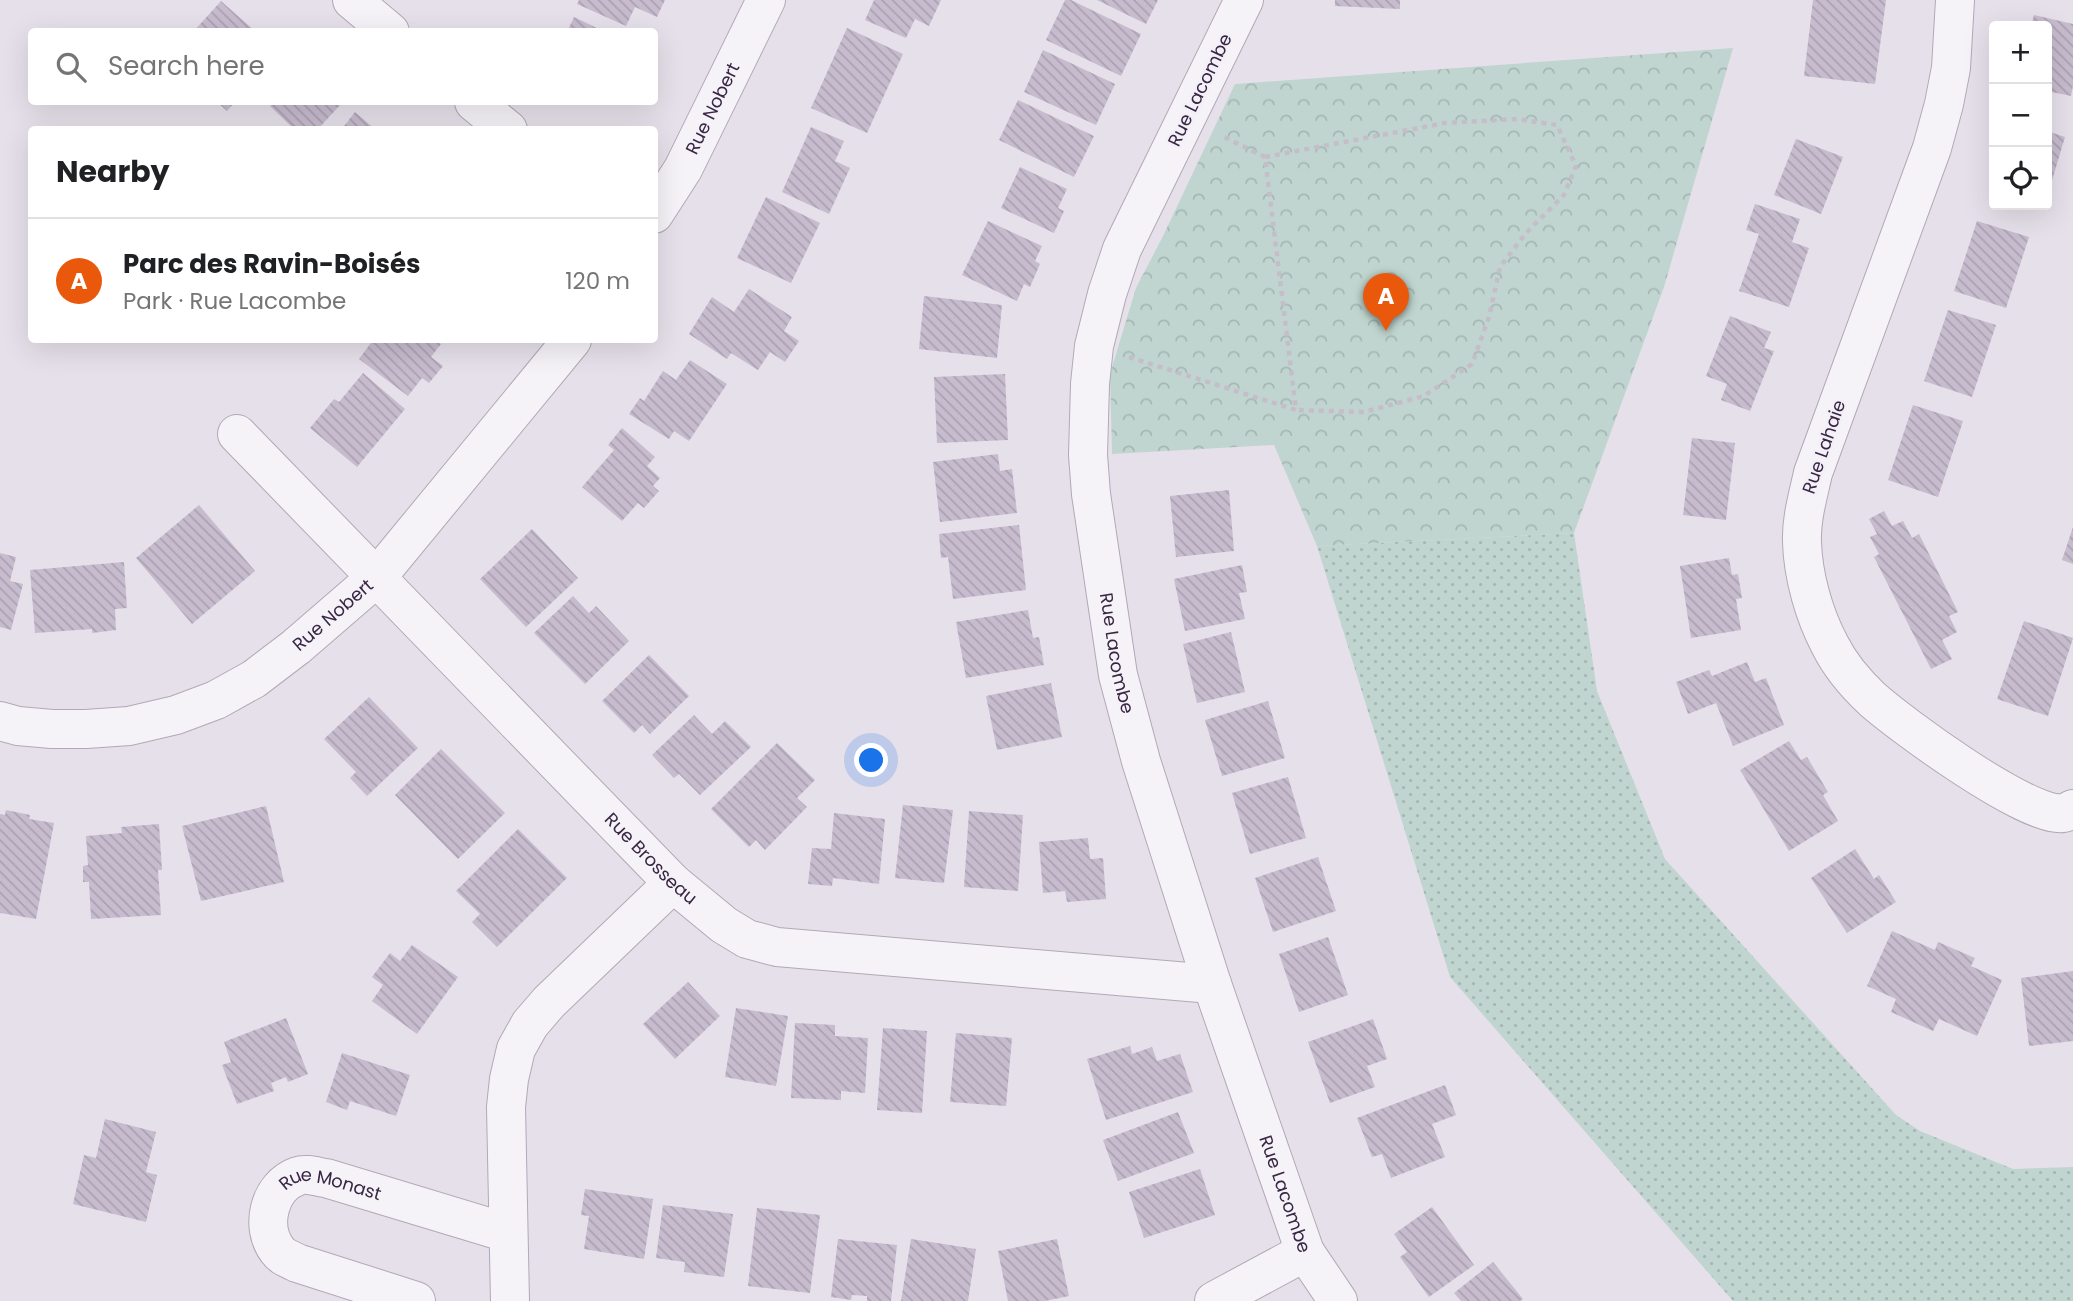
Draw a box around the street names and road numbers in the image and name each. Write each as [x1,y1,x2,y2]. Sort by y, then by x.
street label: Rue Lacombe [1161,29,1238,150]
street label: Rue Nobert [679,58,745,158]
street label: Rue Lahaie [1796,397,1851,497]
street label: Rue Nobert [287,573,378,657]
street label: Rue Lacombe [1094,591,1141,716]
street label: Rue Brosseau [599,807,703,910]
street label: Rue Lacombe [1253,1132,1317,1256]
street label: Rue Monast [273,1162,385,1206]

